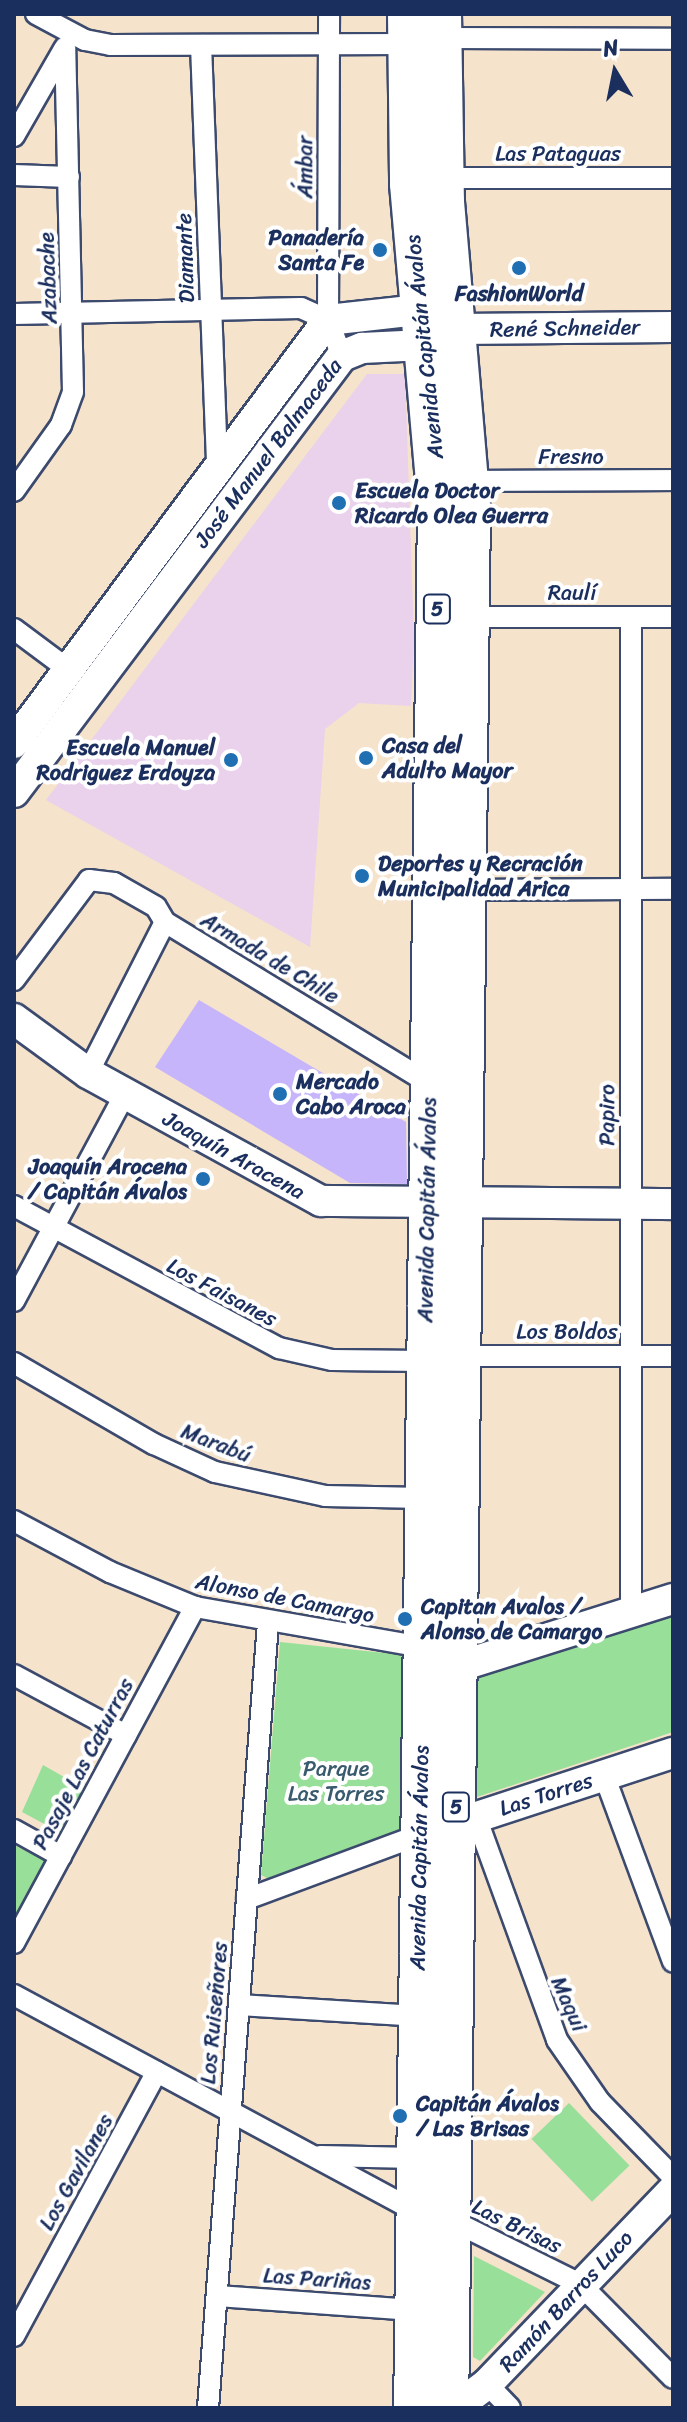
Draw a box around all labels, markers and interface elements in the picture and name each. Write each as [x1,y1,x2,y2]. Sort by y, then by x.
text: N [600,27,622,68]
north arrow [575,32,655,112]
street label: Ámbar [292,135,318,199]
street label: Las Pataguas [495,141,621,167]
street label: Diamante [170,212,200,304]
place label: Panadería Santa Fe [268,224,364,276]
street label: Azabache [33,232,63,324]
street label: Avenida Capitán Ávalos [399,234,449,460]
marker: Panadería Santa Fe [371,241,389,259]
marker: FashionWorld [510,259,528,277]
place label: FashionWorld [455,281,583,307]
street label: René Schneider [490,313,640,343]
street label: José Manuel Balmaceda [189,354,347,552]
street label: Fresno [538,444,604,470]
place label: Escuela Doctor Ricardo Olea Guerra [355,477,548,528]
marker: Escuela Doctor Ricardo Olea Guerra [330,494,348,512]
street label: Raulí [548,580,596,606]
road number: 5 [421,593,453,625]
place label: Casa del Adulto Mayor [382,732,512,784]
place label: Escuela Manuel Rodriguez Erdoyza [37,734,215,786]
marker: Casa del Adulto Mayor [357,749,375,767]
marker: Escuela Manuel Rodriguez Erdoyza [222,751,240,769]
place label: Deportes y Recración Municipalidad Arica [378,850,583,902]
marker: Deportes y Recración Municipalidad Arica [353,867,371,885]
street label: Armada de Chile [196,906,344,1010]
place label: Mercado Cabo Aroca [296,1068,406,1120]
street label: Papiro [594,1084,620,1146]
marker: Mercado Cabo Aroca [271,1085,289,1103]
street label: Avenida Capitán Ávalos [412,1097,442,1323]
street label: Joaquín Aracena [158,1105,310,1205]
place label: Joaquín Aracena / Capitán Ávalos [27,1153,187,1204]
marker: Joaquín Aracena / Capitán Ávalos [194,1170,212,1188]
street label: Los Faisanes [163,1252,281,1332]
street label: Los Boldos [517,1319,617,1345]
street label: Marabú [177,1418,255,1468]
street label: Alonso de Camargo [193,1568,377,1628]
place label: Capitan Avalos / Alonso de Camargo [421,1593,603,1644]
marker: Capitan Avalos / Alonso de Camargo [396,1610,414,1628]
street label: Pasaje Las Caturras [26,1673,140,1855]
street label: Avenida Capitán Ávalos [404,1745,434,1971]
park label: Parque Las Torres [288,1755,384,1806]
street label: Las Torres [496,1766,596,1822]
road number: 5 [440,1791,472,1823]
street label: Los Ruiseñores [195,1941,233,2085]
street label: Maqui [545,1972,593,2036]
place label: Capitán Ávalos / Las Brisas [416,2090,559,2142]
marker: Capitán Ávalos / Las Brisas [391,2107,409,2125]
street label: Los Gavilanes [33,2109,119,2235]
street label: Las Brisas [468,2193,566,2259]
street label: Ramón Barros Luco [494,2225,638,2377]
street label: Las Pariñas [261,2262,373,2296]

